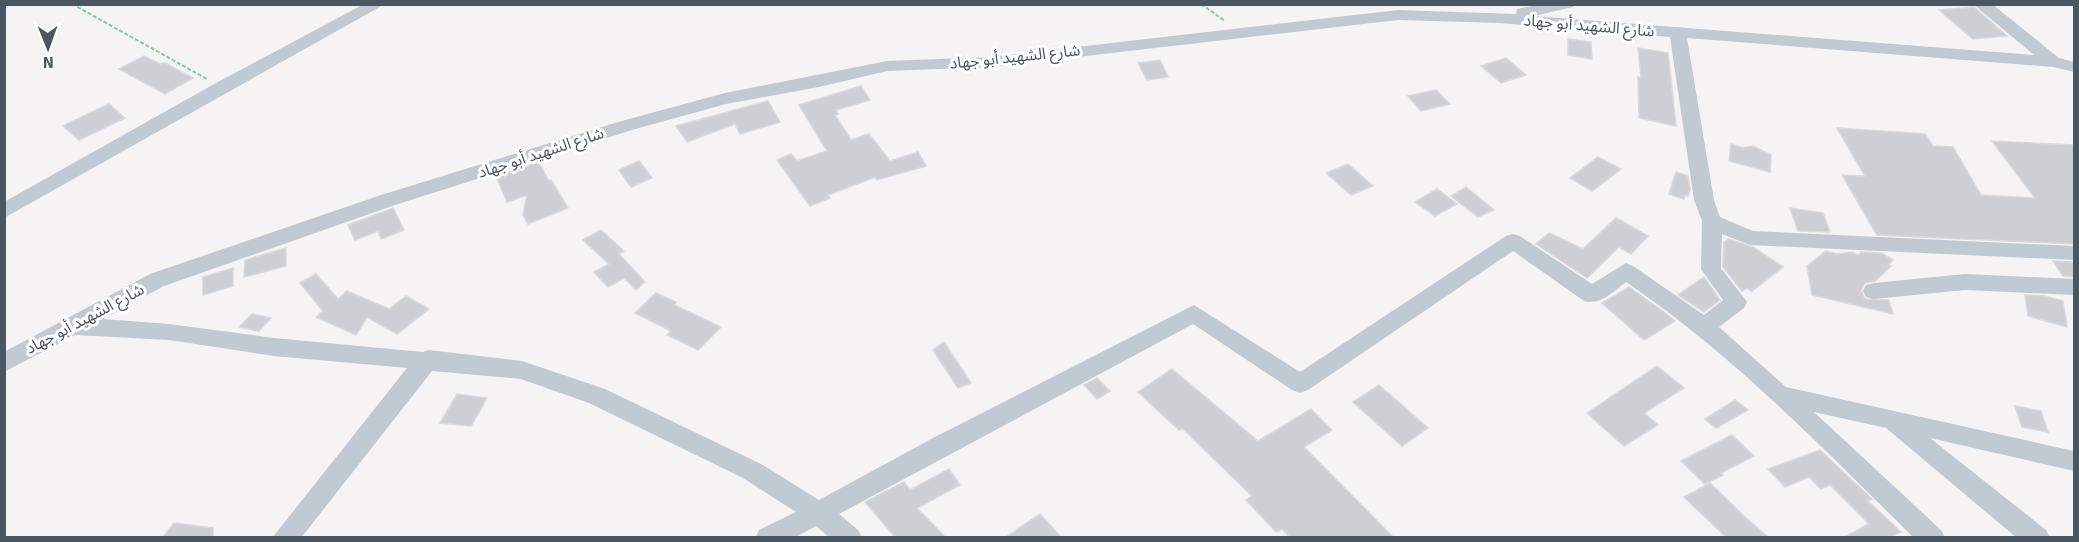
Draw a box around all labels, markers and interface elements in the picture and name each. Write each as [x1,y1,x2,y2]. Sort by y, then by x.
street label: شارع الشهيد أبو جهاد [1523,10,1655,44]
north arrow [18,18,78,78]
street label: شارع الشهيد أبو جهاد [949,40,1082,76]
text: N [43,52,54,72]
street label: شارع الشهيد أبو جهاد [475,123,607,185]
street label: شارع الشهيد أبو جهاد [22,279,149,360]

